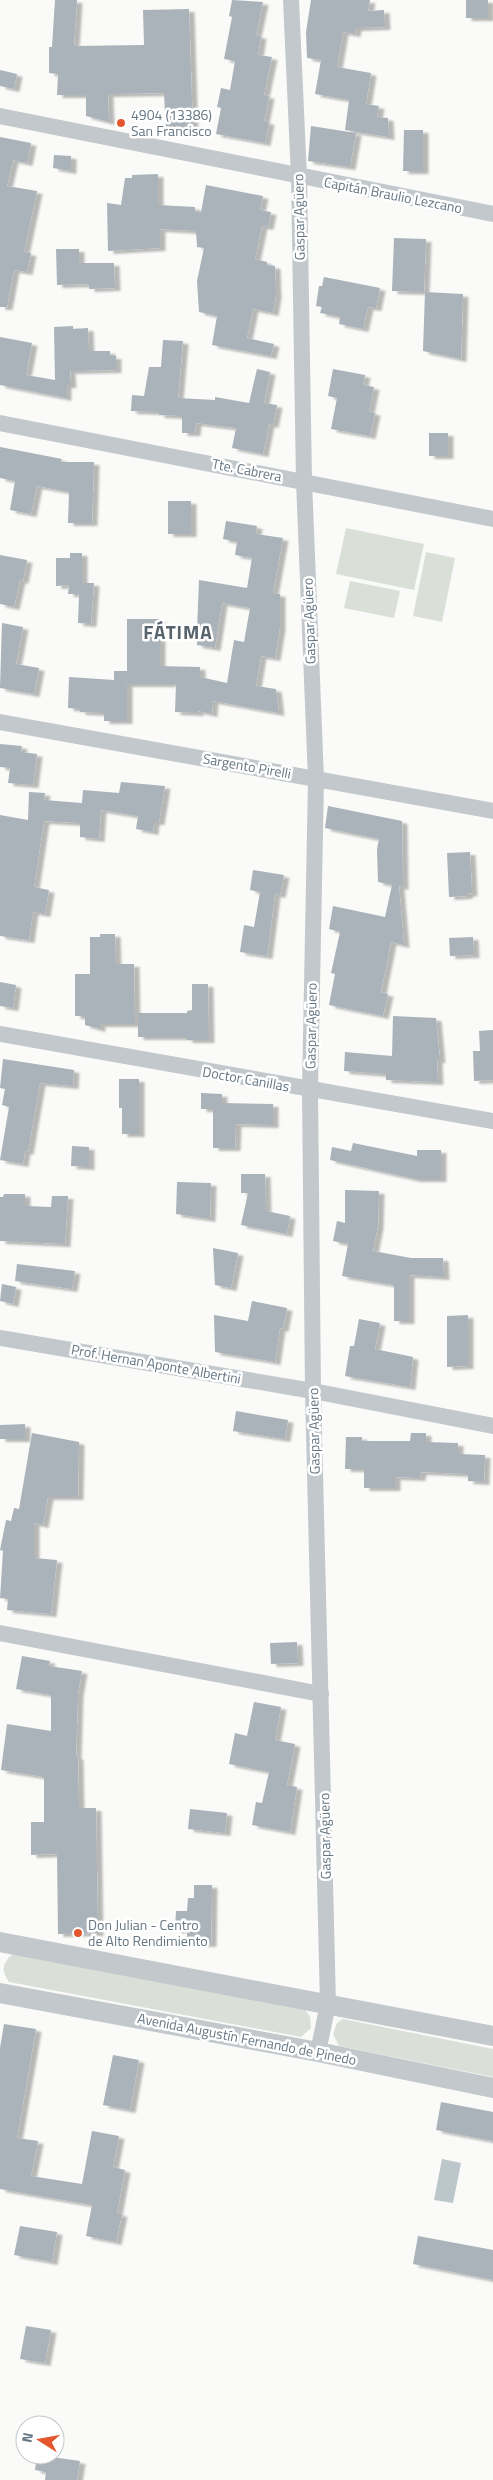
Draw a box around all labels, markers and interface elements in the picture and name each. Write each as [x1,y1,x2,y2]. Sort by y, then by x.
place label: 4904 (13386) San Francisco [131,104,212,141]
marker: 4904 (13386) San Francisco [115,117,127,129]
street label: Capitán Braulio Lezcano [322,171,464,218]
street label: Gaspar Agüero [287,174,310,260]
street label: Tte. Cabrera [210,452,284,487]
street label: Gaspar Agüero [296,577,321,665]
district label: FÁTIMA [143,617,213,646]
street label: Sargento Pirelli [201,747,293,784]
street label: Gaspar Agüero [299,983,322,1069]
street label: Doctor Canillas [201,1061,291,1096]
street label: Prof. Hernan Aponte Albertini [70,1338,243,1389]
street label: Gaspar Agüero [302,1388,325,1474]
street label: Gaspar Agüero [313,1793,336,1879]
place label: Don Julian - Centro de Alto Rendimiento [88,1914,208,1951]
marker: Don Julian - Centro de Alto Rendimiento [72,1927,84,1939]
street label: Avenida Augustín Fernando de Pinedo [136,2007,358,2070]
north arrow [15,2415,65,2465]
text: N [16,2431,38,2444]

